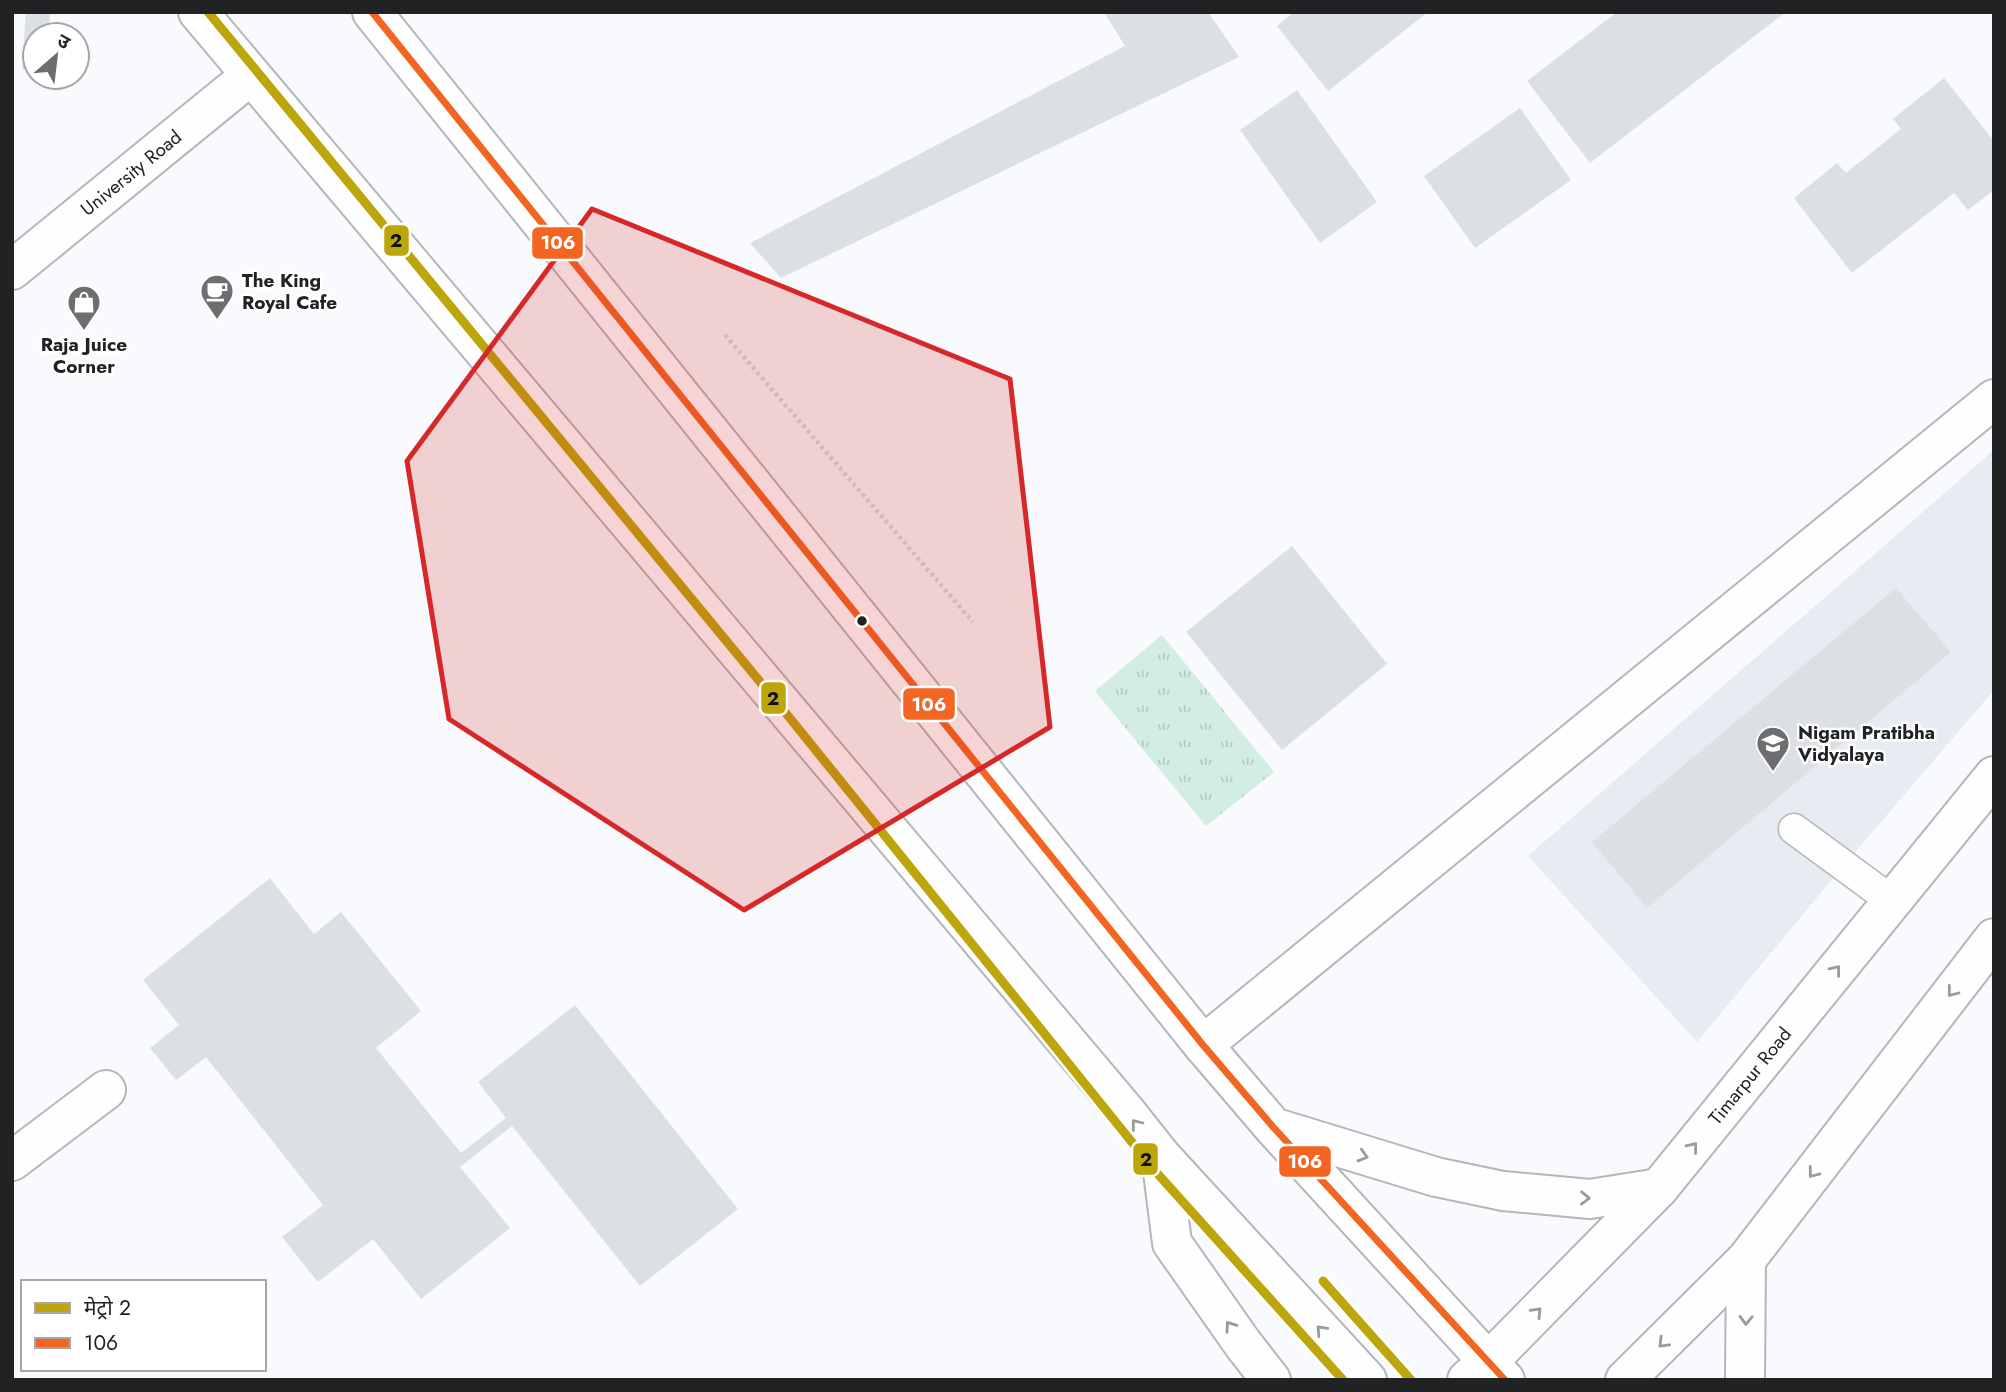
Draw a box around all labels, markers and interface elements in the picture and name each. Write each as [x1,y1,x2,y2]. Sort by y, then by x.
north arrow [21,21,91,91]
text: उ [52,27,76,56]
street label: University Road [75,124,187,222]
line badge: 2 [383,224,410,257]
line badge: 106 [531,226,584,260]
text: 2 [390,227,402,254]
text: 106 [541,229,575,256]
place label: The King Royal Cafe [242,267,337,316]
cafe icon: The King Royal Cafe [198,272,236,321]
shop icon: Raja Juice Corner [65,283,103,332]
place label: Raja Juice Corner [41,331,127,380]
unlabelled marker [855,614,869,628]
line badge: 2 [760,681,787,715]
text: 2 [767,685,779,712]
line badge: 106 [902,687,956,721]
text: 106 [912,691,946,718]
place label: Nigam Pratibha Vidyalaya [1797,719,1935,768]
school or university icon: Nigam Pratibha Vidyalaya [1754,724,1792,773]
one-way arrow [1828,966,1840,979]
one-way arrow [1947,985,1960,997]
street label: Timarpur Road [1702,1022,1798,1130]
one-way arrow [1131,1119,1144,1132]
line badge: 2 [1132,1142,1159,1176]
one-way arrow [1684,1142,1697,1154]
line badge: 106 [1278,1145,1332,1178]
text: 2 [1140,1146,1152,1173]
one-way arrow [1356,1147,1368,1162]
text: 106 [1288,1148,1322,1175]
one-way arrow [1809,1165,1822,1178]
one-way arrow [1580,1190,1591,1206]
legend [21,1280,266,1371]
text: मेट्रो 2 [84,1293,131,1323]
one-way arrow [1528,1308,1541,1321]
one-way arrow [1738,1315,1754,1326]
one-way arrow [1226,1321,1238,1334]
one-way arrow [1316,1325,1329,1338]
text: 106 [84,1328,118,1358]
one-way arrow [1658,1334,1671,1347]

